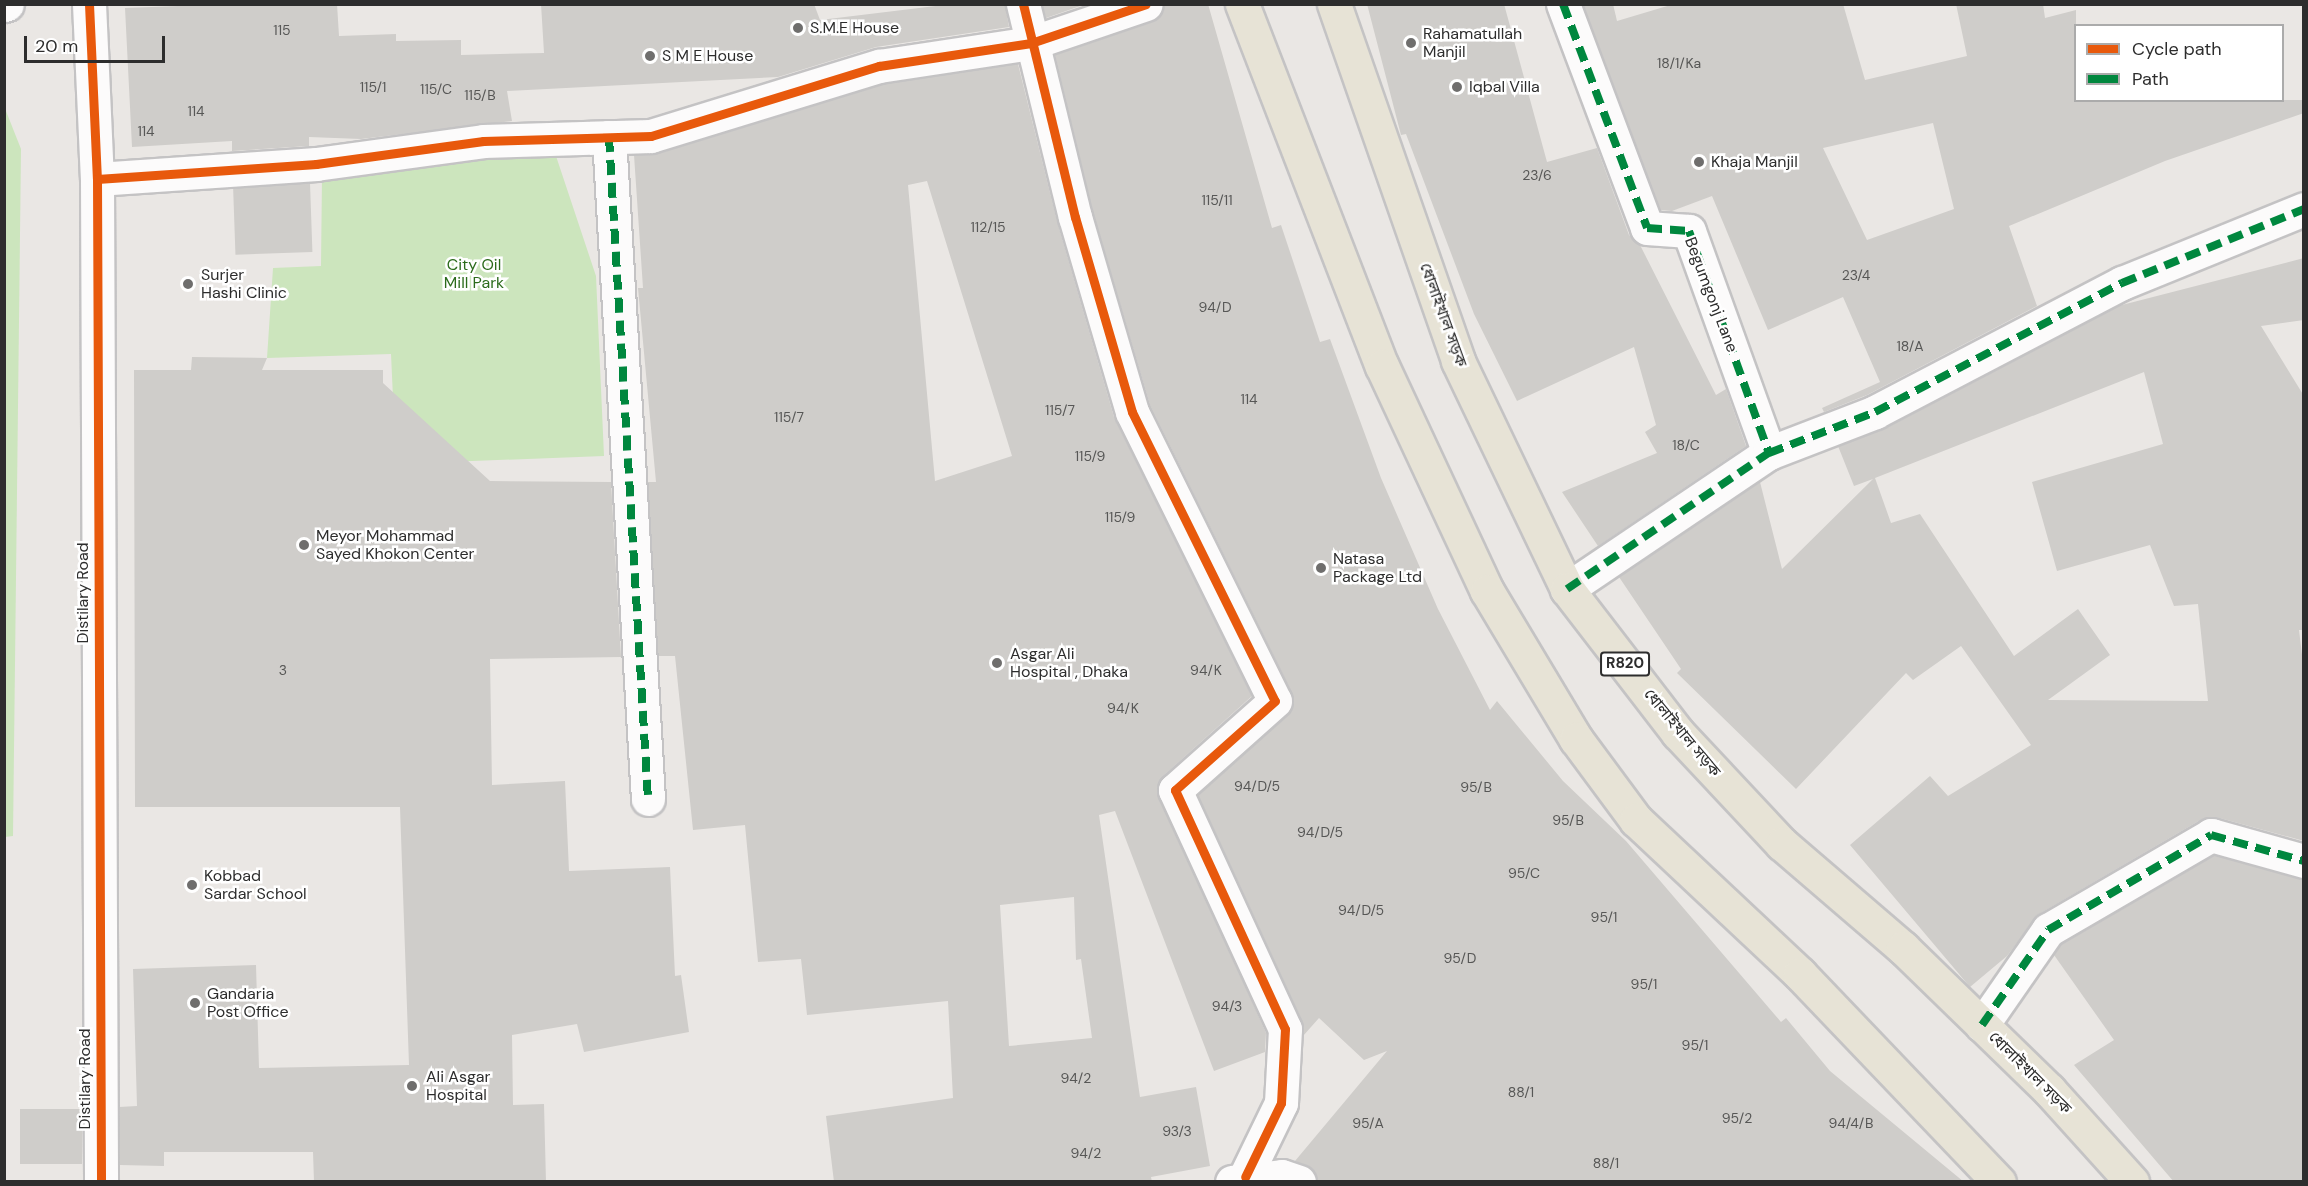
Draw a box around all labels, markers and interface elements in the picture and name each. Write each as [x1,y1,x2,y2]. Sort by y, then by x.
place label: S.M.E House [810,18,899,38]
marker: S.M.E House [791,21,805,35]
house number: 115 [273,22,291,38]
scale bar [27,24,168,62]
place label: Rahamatullah Manjil [1423,24,1522,62]
legend [2074,24,2284,102]
text: 20 m [35,34,78,58]
marker: Rahamatullah Manjil [1404,36,1418,50]
text: Cycle path [2132,37,2222,61]
place label: S M E House [662,46,753,66]
marker: S M E House [643,49,657,63]
house number: 18/1/Ka [1657,55,1701,71]
text: Path [2132,67,2169,91]
place label: Iqbal Villa [1469,77,1540,97]
house number: 115/1 [360,79,386,95]
marker: Iqbal Villa [1450,80,1464,94]
house number: 115/C [420,81,452,97]
house number: 115/B [464,87,496,103]
house number: 114 [187,103,205,119]
house number: 114 [137,123,155,139]
place label: Khaja Manjil [1711,152,1798,172]
marker: Khaja Manjil [1692,155,1706,169]
house number: 23/6 [1522,167,1552,183]
house number: 115/11 [1201,192,1233,208]
house number: 112/15 [970,219,1006,235]
street label: Begumgonj Lane [1680,235,1742,355]
park label: City Oil Mill Park [444,255,504,293]
street label: ধোলাইখাল সড়ক [1415,260,1471,370]
place label: Surjer Hashi Clinic [201,265,287,303]
house number: 23/4 [1842,267,1870,283]
marker: Surjer Hashi Clinic [179,275,197,293]
house number: 94/D [1198,299,1232,315]
house number: 18/A [1896,338,1924,354]
house number: 114 [1240,391,1258,407]
house number: 115/7 [1045,402,1075,418]
house number: 115/7 [774,409,804,425]
house number: 18/C [1672,437,1700,453]
house number: 115/9 [1075,448,1105,464]
house number: 115/9 [1105,509,1135,525]
place label: Meyor Mohammad Sayed Khokon Center [316,526,475,564]
marker: Meyor Mohammad Sayed Khokon Center [297,538,311,552]
street label: Distilary Road [73,542,93,644]
place label: Natasa Package Ltd [1333,549,1422,587]
marker: Natasa Package Ltd [1314,561,1328,575]
place label: Asgar Ali Hospital , Dhaka [1010,644,1128,682]
road number: R820 [1600,652,1650,676]
marker: Asgar Ali Hospital , Dhaka [988,654,1006,672]
house number: 3 [279,662,287,678]
house number: 94/K [1190,662,1222,678]
street label: ধোলাইখাল সড়ক [1640,685,1724,781]
house number: 94/K [1107,700,1139,716]
house number: 94/D/5 [1234,778,1280,794]
house number: 95/B [1460,779,1492,795]
house number: 95/B [1552,812,1584,828]
house number: 94/D/5 [1297,824,1343,840]
house number: 95/C [1508,865,1540,881]
place label: Kobbad Sardar School [204,866,307,904]
marker: Kobbad Sardar School [185,878,199,892]
house number: 94/D/5 [1338,902,1384,918]
house number: 95/1 [1591,909,1617,925]
house number: 95/D [1444,950,1476,966]
house number: 95/1 [1631,976,1657,992]
place label: Gandaria Post Office [207,984,289,1022]
marker: Gandaria Post Office [188,996,202,1010]
house number: 94/3 [1212,998,1242,1014]
street label: Distilary Road [75,1028,95,1130]
street label: ধোলাইখাল সড়ক [1985,1028,2075,1118]
house number: 95/1 [1682,1037,1708,1053]
place label: Ali Asgar Hospital [426,1067,490,1105]
house number: 94/2 [1061,1070,1091,1086]
marker: Ali Asgar Hospital [403,1077,421,1095]
house number: 88/1 [1508,1084,1534,1100]
house number: 95/2 [1722,1110,1752,1126]
house number: 95/A [1352,1115,1384,1131]
house number: 94/4/B [1828,1115,1874,1131]
house number: 93/3 [1162,1123,1192,1139]
house number: 94/2 [1071,1145,1101,1161]
house number: 88/1 [1593,1155,1619,1171]

